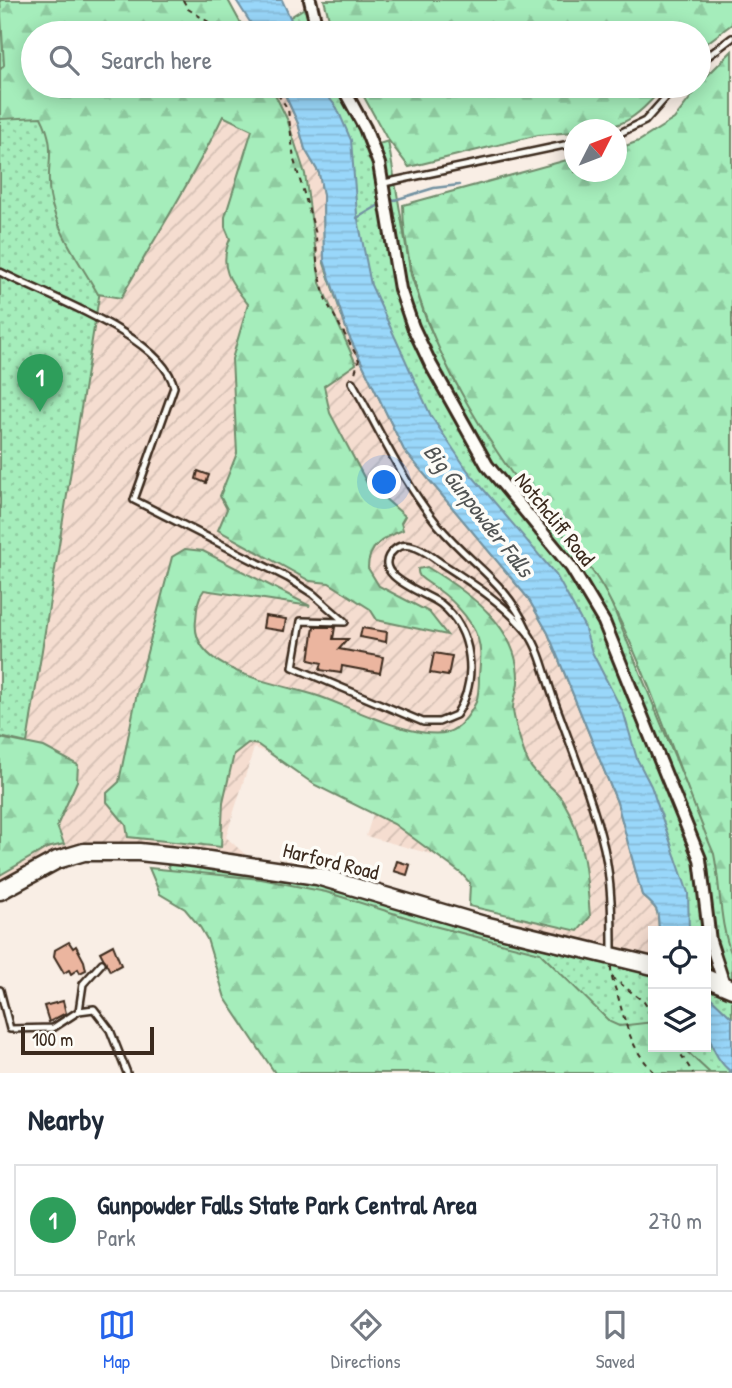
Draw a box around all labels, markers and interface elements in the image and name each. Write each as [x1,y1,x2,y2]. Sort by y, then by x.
search box [21,21,711,98]
icon: search [45,41,83,79]
text: Search here [101,42,212,77]
north arrow [564,119,627,182]
pin: 1 [17,354,63,412]
water label: Big Gunpowder Falls [416,437,542,585]
your location [367,465,401,499]
street label: Notchcliff Road [508,466,602,572]
street label: Harford Road [280,835,382,887]
map controls [648,926,711,1052]
button: locate [648,926,711,989]
button: layers [648,989,711,1052]
scale bar [21,1024,154,1056]
text: 100 m [32,1026,73,1052]
text: Nearby [28,1099,104,1139]
text: Gunpowder Falls State Park Central Area [97,1187,476,1222]
text: 1 [49,1205,57,1236]
text: 270 m [649,1205,702,1236]
text: Park [97,1222,135,1253]
tab: Map [98,1306,136,1374]
tab: Directions [331,1306,401,1374]
tab: Saved [596,1306,634,1374]

